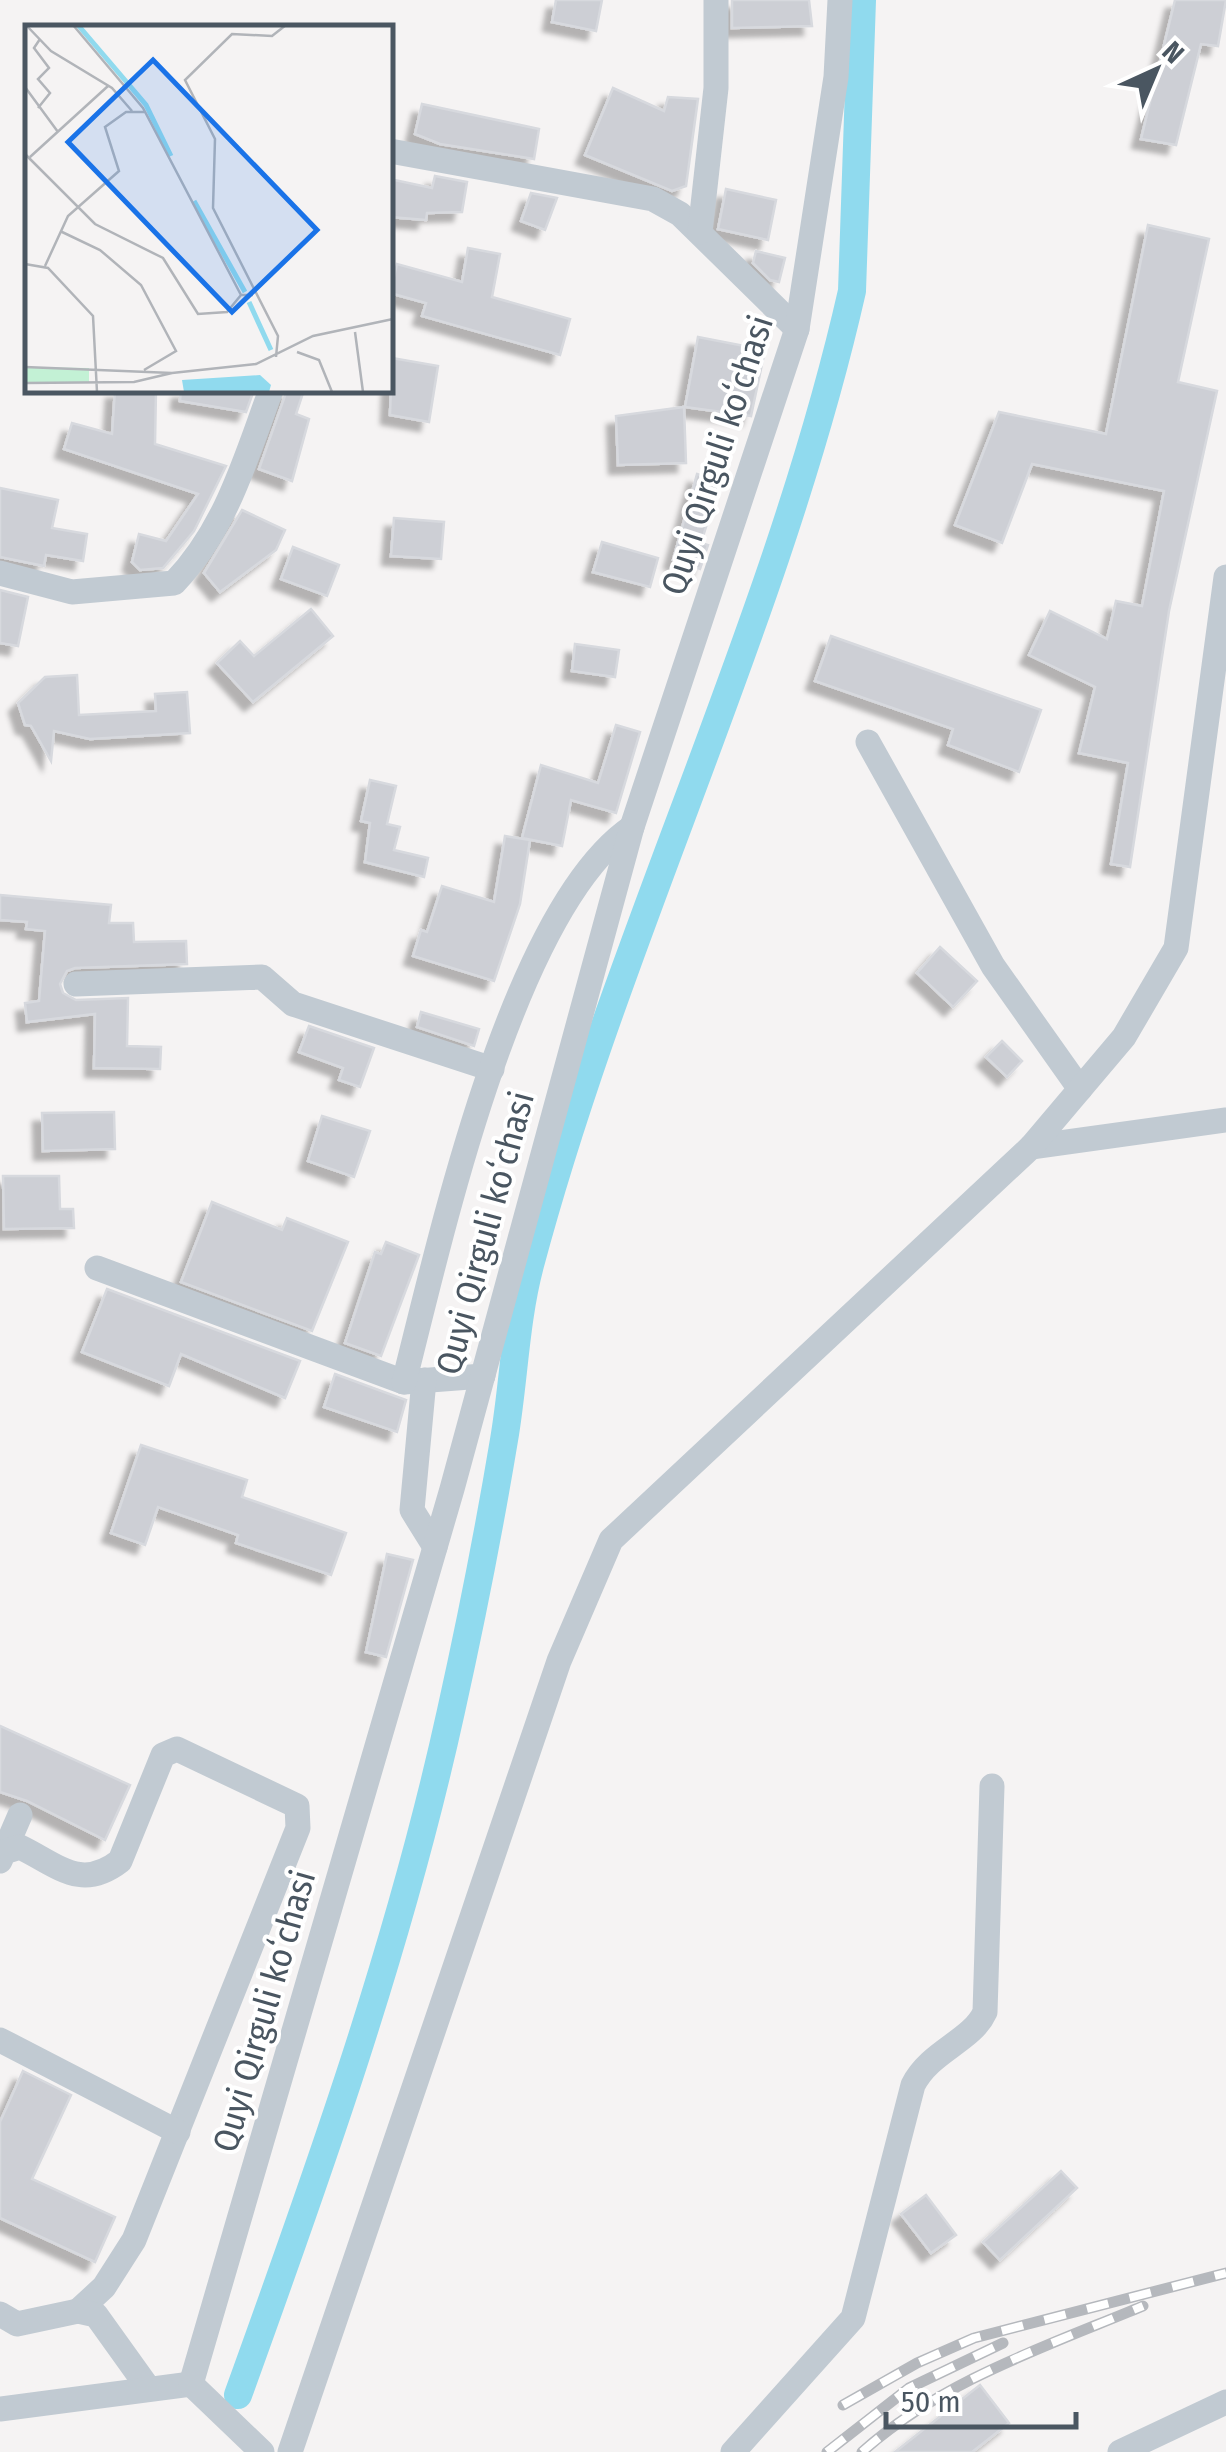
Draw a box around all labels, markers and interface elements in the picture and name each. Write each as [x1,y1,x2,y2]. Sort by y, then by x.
north arrow [1106,20,1206,120]
inset map [25,25,392,392]
text: N [1156,35,1191,70]
street label: Quyi Qirguli koʻchasi [652,310,782,600]
street label: Quyi Qirguli koʻchasi [427,1087,543,1379]
street label: Quyi Qirguli koʻchasi [204,1865,324,2157]
scale bar [886,2367,1076,2429]
text: 50 m [901,2384,961,2420]

